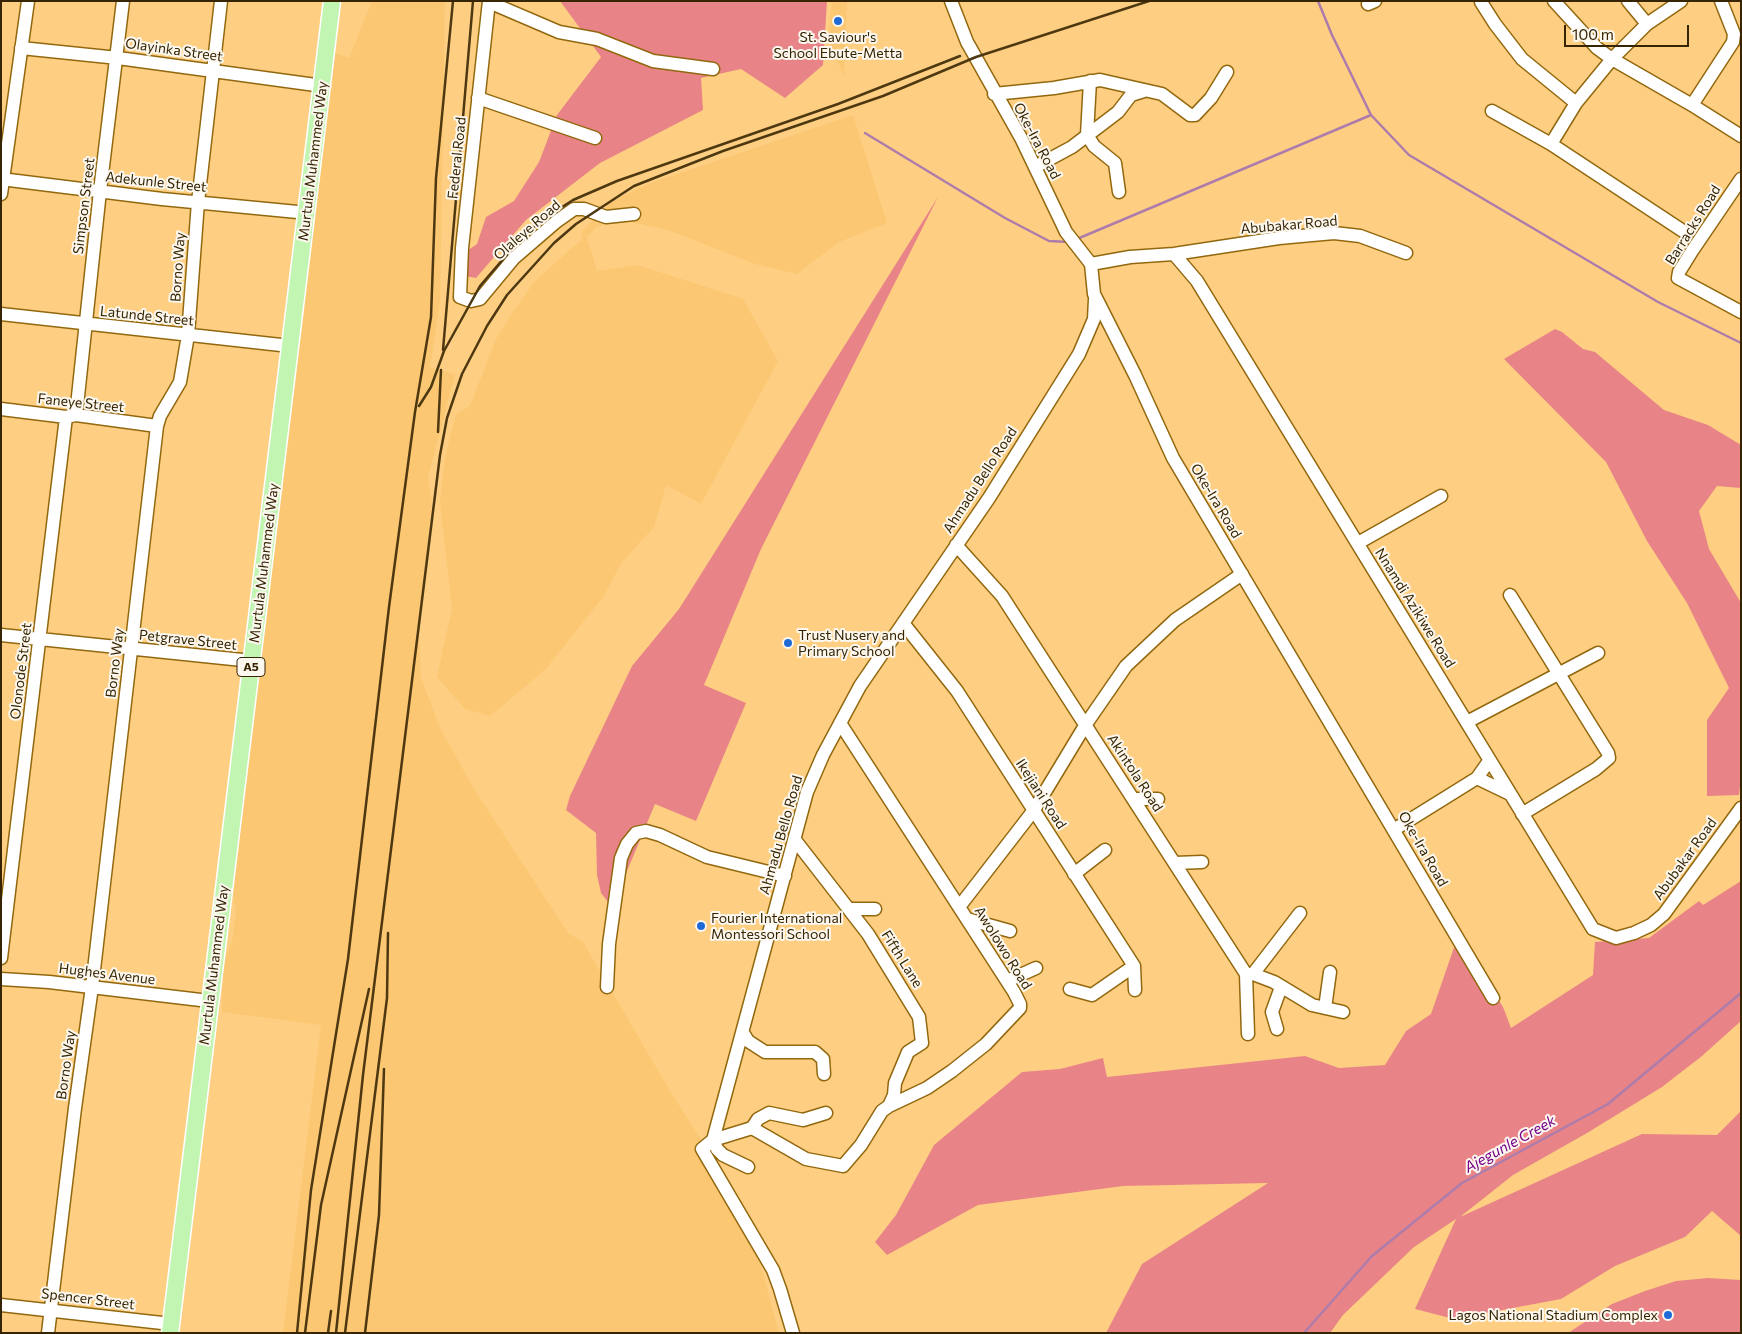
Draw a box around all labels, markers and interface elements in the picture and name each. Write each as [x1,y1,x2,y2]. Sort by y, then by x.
marker: St. Saviour's School Ebute-Metta [832,15,844,27]
scale bar [1567,15,1692,47]
text: 100 m [1572,25,1614,43]
place label: St. Saviour's School Ebute-Metta [774,29,902,62]
street label: Olayinka Street [124,35,224,65]
street label: Murtula Muhammed Way [295,80,331,242]
street label: Oke-Ira Road [1010,100,1064,182]
street label: Federal Road [444,116,470,200]
street label: Simpson Street [70,157,98,255]
street label: Adekunle Street [105,168,207,196]
street label: Barracks Road [1662,182,1724,268]
street label: Olaleye Road [490,196,564,264]
street label: Abubakar Road [1240,212,1338,238]
street label: Borno Way [167,231,189,303]
street label: Latunde Street [99,303,195,329]
street label: Faneye Street [37,390,125,416]
street label: Ahmadu Bello Road [939,424,1021,536]
street label: Oke-Ira Road [1187,461,1245,541]
street label: Murtula Muhammed Way [246,482,282,644]
street label: Nnamdi Azikiwe Road [1371,545,1459,671]
street label: Olonode Street [7,622,35,720]
street label: Borno Way [102,627,128,699]
street label: Petgrave Street [138,627,238,653]
place label: Trust Nusery and Primary School [798,627,905,660]
marker: Trust Nusery and Primary School [782,637,794,649]
road number: A5 [237,658,265,676]
street label: Akintola Road [1104,731,1166,815]
street label: Ikejiani Road [1012,756,1070,832]
street label: Ahmadu Bello Road [756,774,806,896]
street label: Oke-Ira Road [1395,808,1451,890]
street label: Abubakar Road [1650,815,1720,903]
street label: Murtula Muhammed Way [196,884,232,1046]
street label: Awolowo Road [971,903,1035,993]
place label: Fourier International Montessori School [711,910,842,942]
marker: Fourier International Montessori School [695,920,707,932]
street label: Fifth Lane [878,927,926,991]
street label: Hughes Avenue [58,960,156,988]
street label: Borno Way [53,1029,79,1101]
water label: Ajegunle Creek [1461,1111,1559,1177]
street label: Spencer Street [40,1285,136,1313]
place label: Lagos National Stadium Complex [1448,1307,1658,1323]
marker: Lagos National Stadium Complex [1662,1309,1674,1321]

